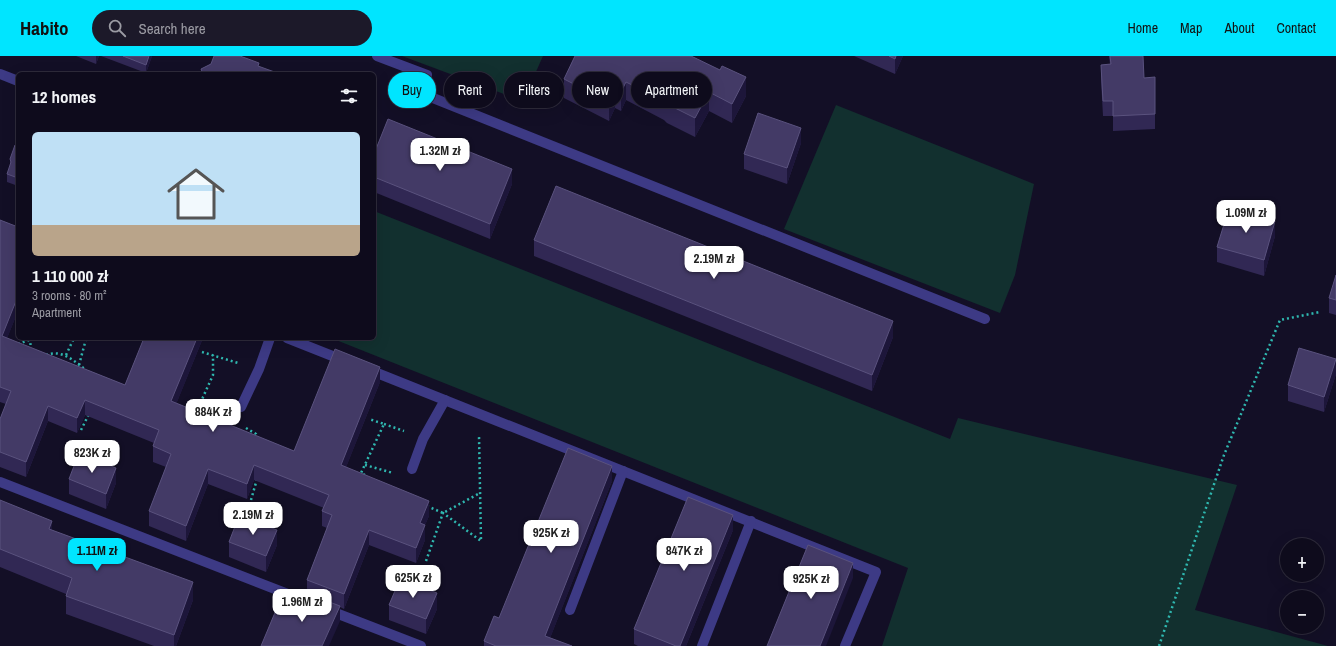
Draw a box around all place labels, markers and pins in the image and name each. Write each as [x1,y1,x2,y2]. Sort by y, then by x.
pin: 1.32M zł [399,138,481,172]
pin: 1.09M zł [1205,200,1287,234]
pin: 2.19M zł [673,246,755,280]
pin: 884K zł [176,399,250,433]
pin: 823K zł [55,440,129,474]
pin: 2.19M zł [212,502,294,536]
pin: 925K zł [514,520,588,554]
pin: 1.11M zł [56,538,138,572]
pin: 847K zł [647,538,721,572]
pin: 625K zł [376,565,450,599]
pin: 925K zł [774,566,848,600]
pin: 1.96M zł [261,589,343,623]

